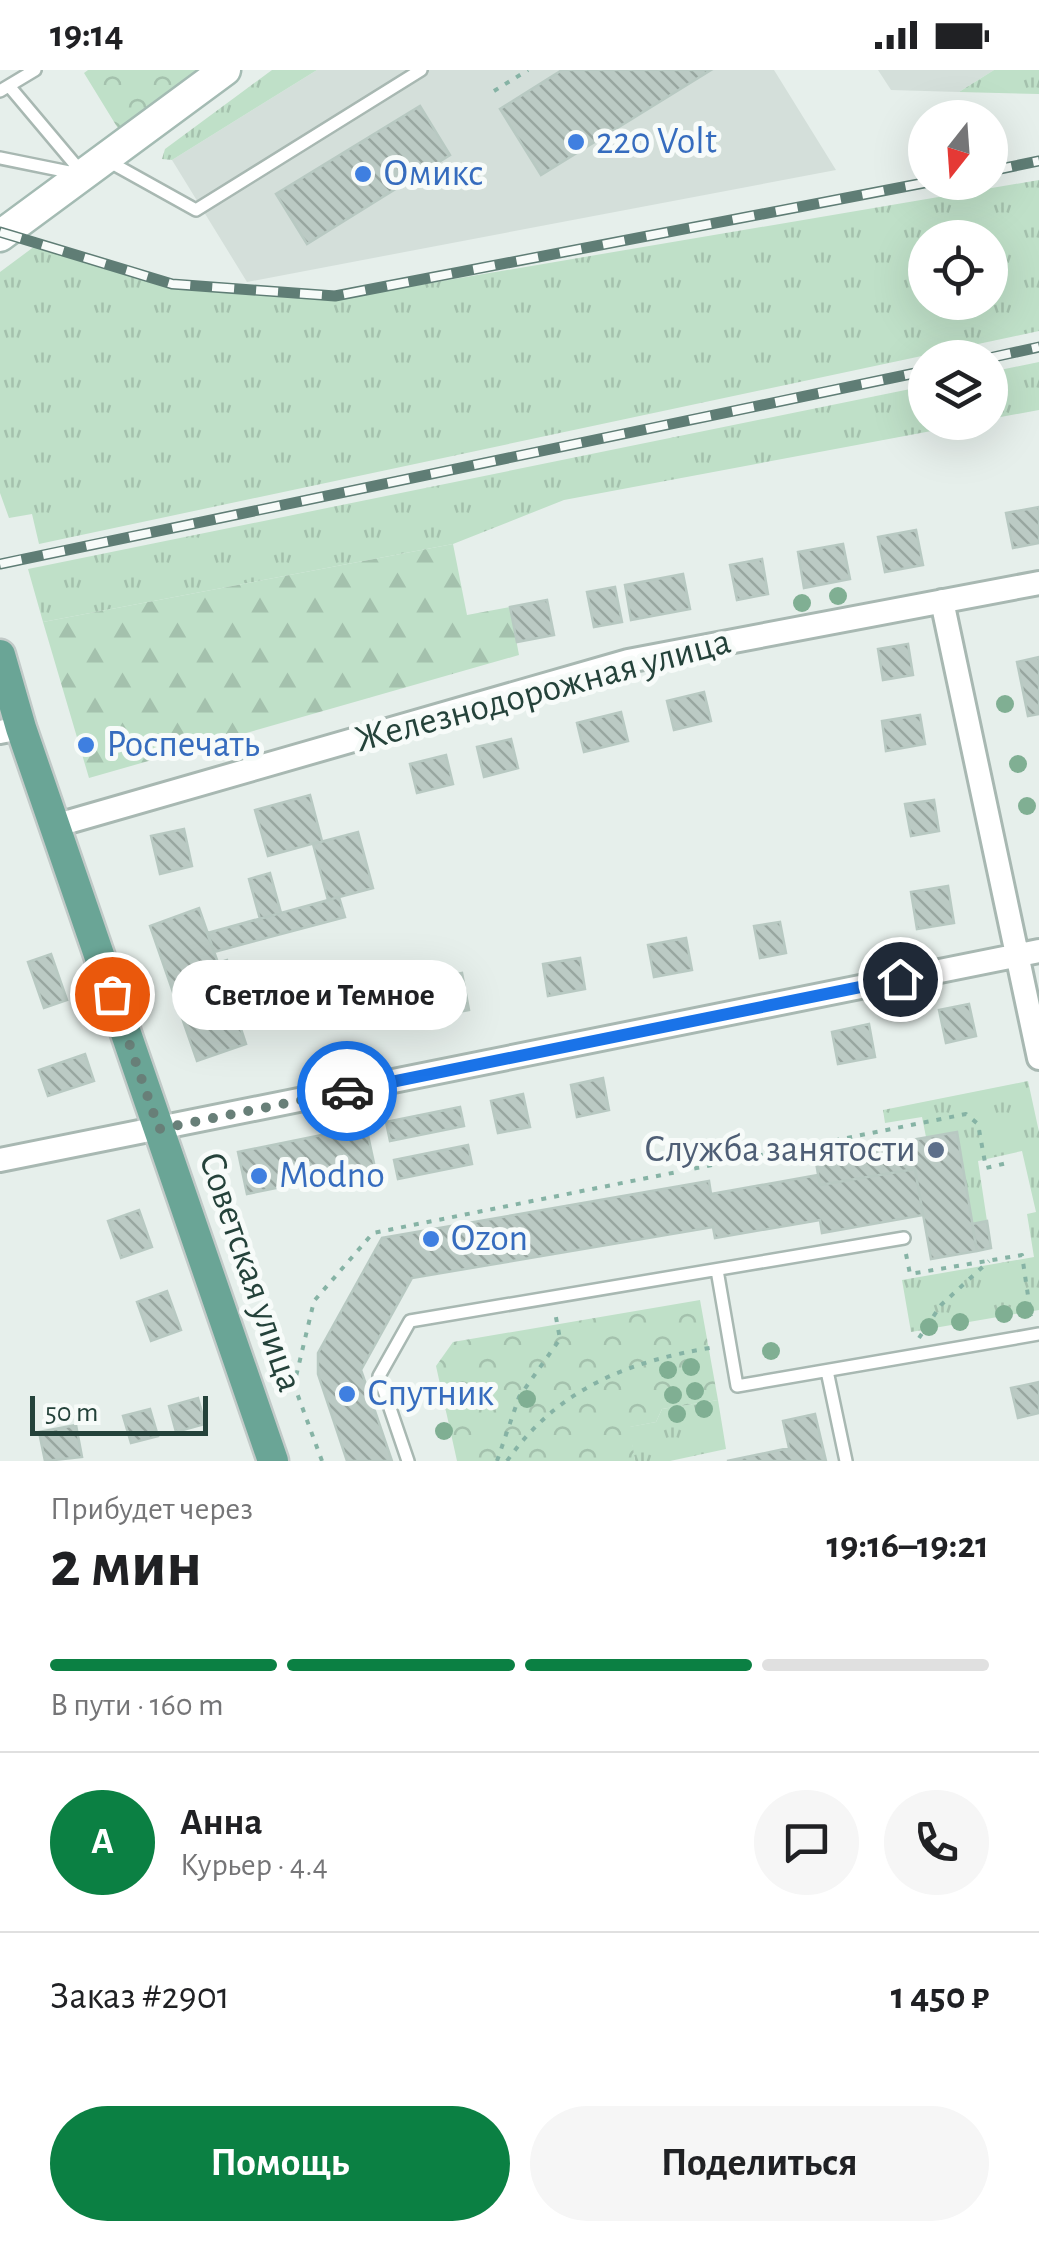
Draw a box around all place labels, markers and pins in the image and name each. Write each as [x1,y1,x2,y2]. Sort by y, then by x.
place label: 220 Volt [596,123,717,161]
marker: 220 Volt [565,131,587,153]
place label: Омикс [383,155,484,193]
marker: Омикс [352,163,374,185]
place label: Роспечать [106,726,260,764]
marker: Роспечать [75,734,97,756]
pin [858,937,943,1022]
pin [70,952,155,1037]
callout: Светлое и Темное [172,959,467,1029]
place label: Служба занятости [644,1131,916,1169]
marker: Служба занятости [925,1139,947,1161]
place label: Modno [279,1157,385,1195]
marker: Modno [248,1165,270,1187]
place label: Ozon [451,1220,528,1258]
marker: Ozon [420,1228,442,1250]
place label: Спутник [367,1375,494,1413]
marker: Спутник [336,1383,358,1405]

